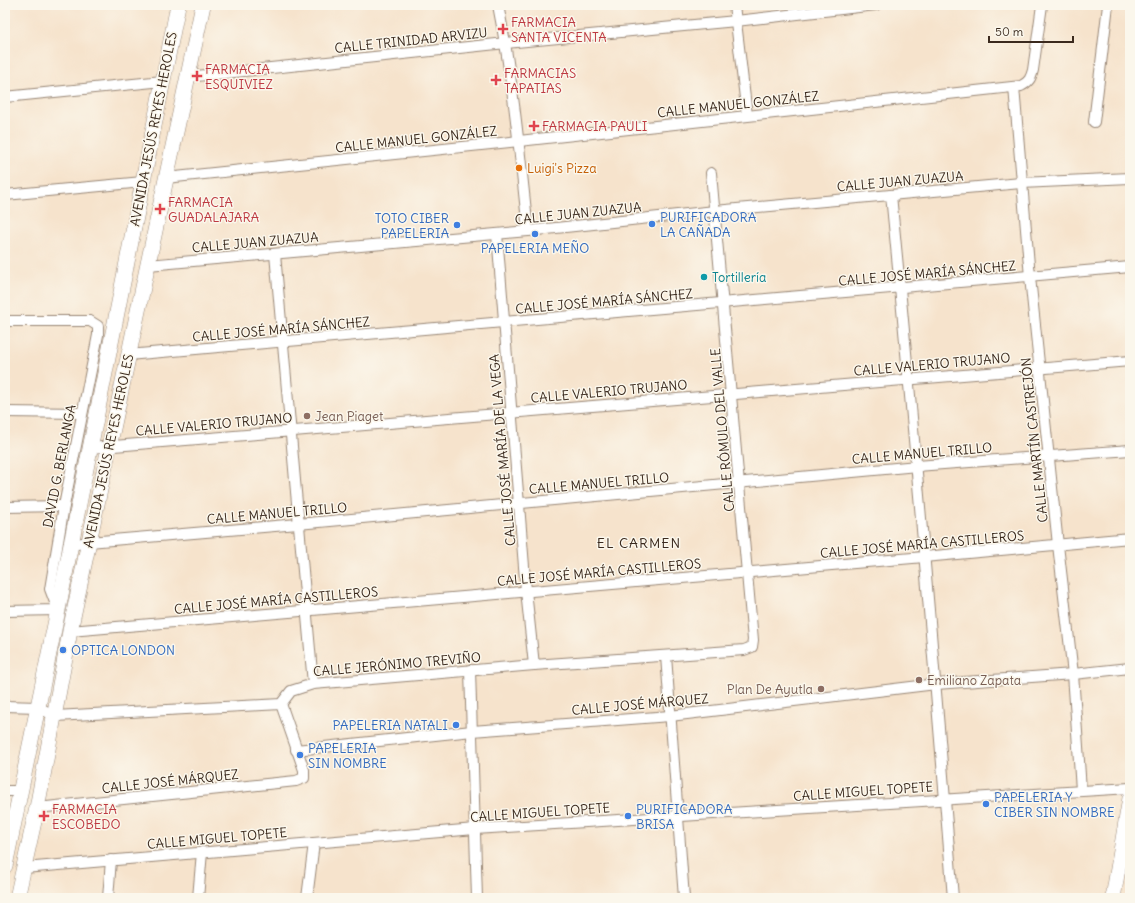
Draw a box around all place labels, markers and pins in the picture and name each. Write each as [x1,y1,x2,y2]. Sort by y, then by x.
place label: FARMACIA SANTA VICENTA [511,14,607,46]
marker: FARMACIA SANTA VICENTA [498,24,508,34]
place label: FARMACIA ESQUIVIEZ [205,61,273,93]
place label: FARMACIAS TAPATIAS [504,65,576,97]
marker: FARMACIA ESQUIVIEZ [192,71,202,81]
marker: FARMACIAS TAPATIAS [491,75,501,85]
place label: FARMACIA PAULI [542,118,648,135]
marker: FARMACIA PAULI [529,121,539,131]
place label: Luigi's Pizza [527,160,597,177]
marker: Luigi's Pizza [514,163,524,173]
place label: FARMACIA GUADALAJARA [168,194,259,226]
marker: FARMACIA GUADALAJARA [155,204,165,214]
place label: PURIFICADORA LA CAÑADA [660,209,756,241]
place label: TOTO CIBER PAPELERIA [375,210,449,242]
marker: PURIFICADORA LA CAÑADA [647,219,657,229]
marker: TOTO CIBER PAPELERIA [452,220,462,230]
marker: PAPELERIA MEÑO [530,229,540,239]
place label: PAPELERIA MEÑO [481,240,589,257]
place label: Tortillería [712,269,766,286]
marker: Tortillería [699,272,709,282]
place label: Jean Piaget [315,408,384,425]
marker: Jean Piaget [302,411,312,421]
place label: OPTICA LONDON [71,642,175,659]
marker: OPTICA LONDON [58,645,68,655]
place label: Emiliano Zapata [927,672,1021,689]
marker: Emiliano Zapata [914,675,924,685]
place label: Plan De Ayutla [727,681,813,698]
marker: Plan De Ayutla [816,684,826,694]
place label: PAPELERIA NATALI [333,717,448,734]
marker: PAPELERIA NATALI [451,720,461,730]
place label: PAPELERIA SIN NOMBRE [308,740,387,772]
marker: PAPELERIA SIN NOMBRE [295,750,305,760]
place label: PAPELERIA Y CIBER SIN NOMBRE [994,789,1115,821]
marker: PAPELERIA Y CIBER SIN NOMBRE [981,799,991,809]
place label: FARMACIA ESCOBEDO [52,801,121,833]
place label: PURIFICADORA BRISA [636,801,732,833]
marker: FARMACIA ESCOBEDO [39,811,49,821]
marker: PURIFICADORA BRISA [623,811,633,821]

